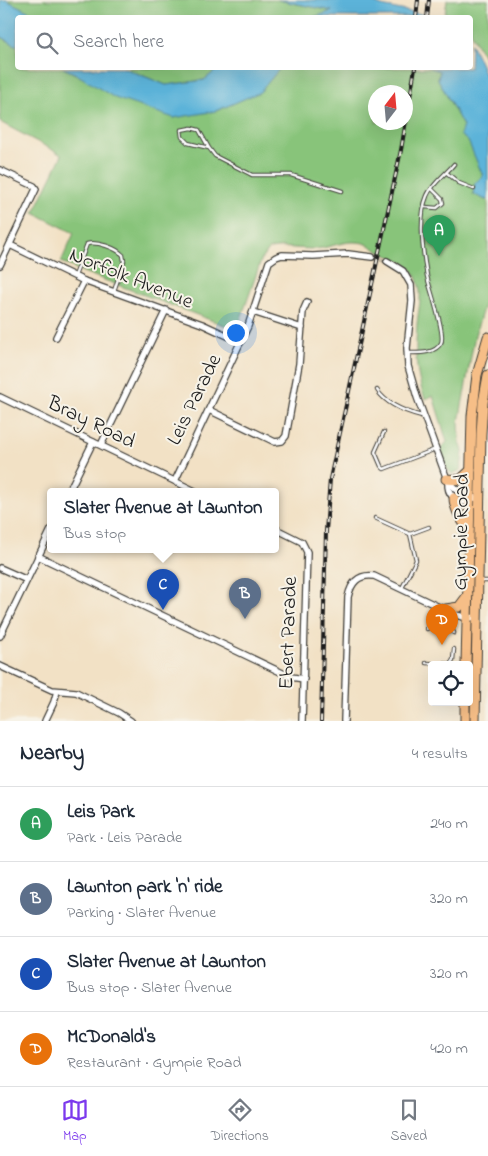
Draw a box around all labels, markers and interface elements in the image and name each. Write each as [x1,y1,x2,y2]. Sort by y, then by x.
search box [15,15,473,70]
icon: search [33,29,61,57]
text: Search here [73,29,164,56]
north arrow [368,85,413,130]
pin: A [423,215,455,256]
street label: Norfolk Avenue [65,241,198,318]
your location [223,320,249,346]
street label: Leis Parade [160,349,230,451]
street label: Bray Road [40,388,140,459]
street label: Gympie Road [446,473,480,591]
popup [47,488,279,553]
text: Slater Avenue at Lawnton [64,495,262,522]
text: Bus stop [64,522,126,546]
pin: C [147,569,179,610]
street label: Ebert Parade [272,575,306,690]
pin: B [229,578,261,619]
pin: D [426,604,458,645]
map controls [428,661,473,706]
button: locate [428,661,473,706]
text: Nearby [20,739,84,769]
text: 4 results [412,742,468,766]
text: Leis Park [67,799,135,826]
text: A [31,812,41,836]
text: 240 m [430,812,468,836]
text: Park · Leis Parade [67,826,182,850]
text: Lawnton park 'n' ride [67,874,223,901]
text: B [31,887,41,911]
text: 320 m [430,887,468,911]
text: Parking · Slater Avenue [67,901,216,925]
text: Slater Avenue at Lawnton [67,949,266,976]
text: C [32,962,40,986]
text: 320 m [430,962,468,986]
text: Bus stop · Slater Avenue [67,976,232,1000]
text: McDonald's [67,1024,156,1051]
text: D [30,1037,42,1061]
text: 420 m [430,1037,468,1061]
text: Restaurant · Gympie Road [67,1051,241,1075]
tab: Map [61,1096,89,1147]
tab: Directions [211,1096,269,1147]
tab: Saved [391,1096,427,1147]

